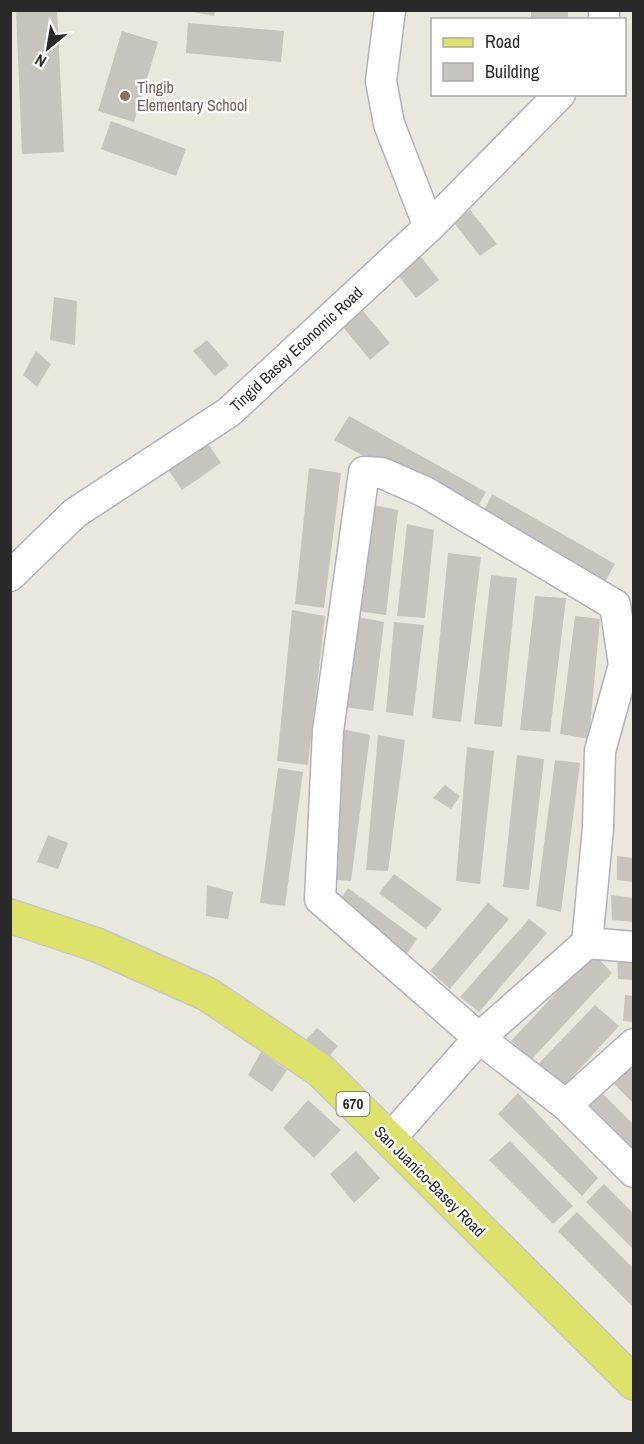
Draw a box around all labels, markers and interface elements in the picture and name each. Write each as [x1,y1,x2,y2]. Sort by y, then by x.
north arrow [18,18,78,78]
legend [431,18,626,96]
text: Road [485,29,520,54]
text: N [31,49,50,73]
text: Building [485,59,540,84]
place label: Tingib Elementary School [137,76,247,116]
marker: Tingib Elementary School [118,89,132,103]
street label: Tingid Basey Economic Road [225,282,367,416]
road number: 670 [336,1092,370,1116]
street label: San Juanico-Basey Road [370,1121,490,1241]

